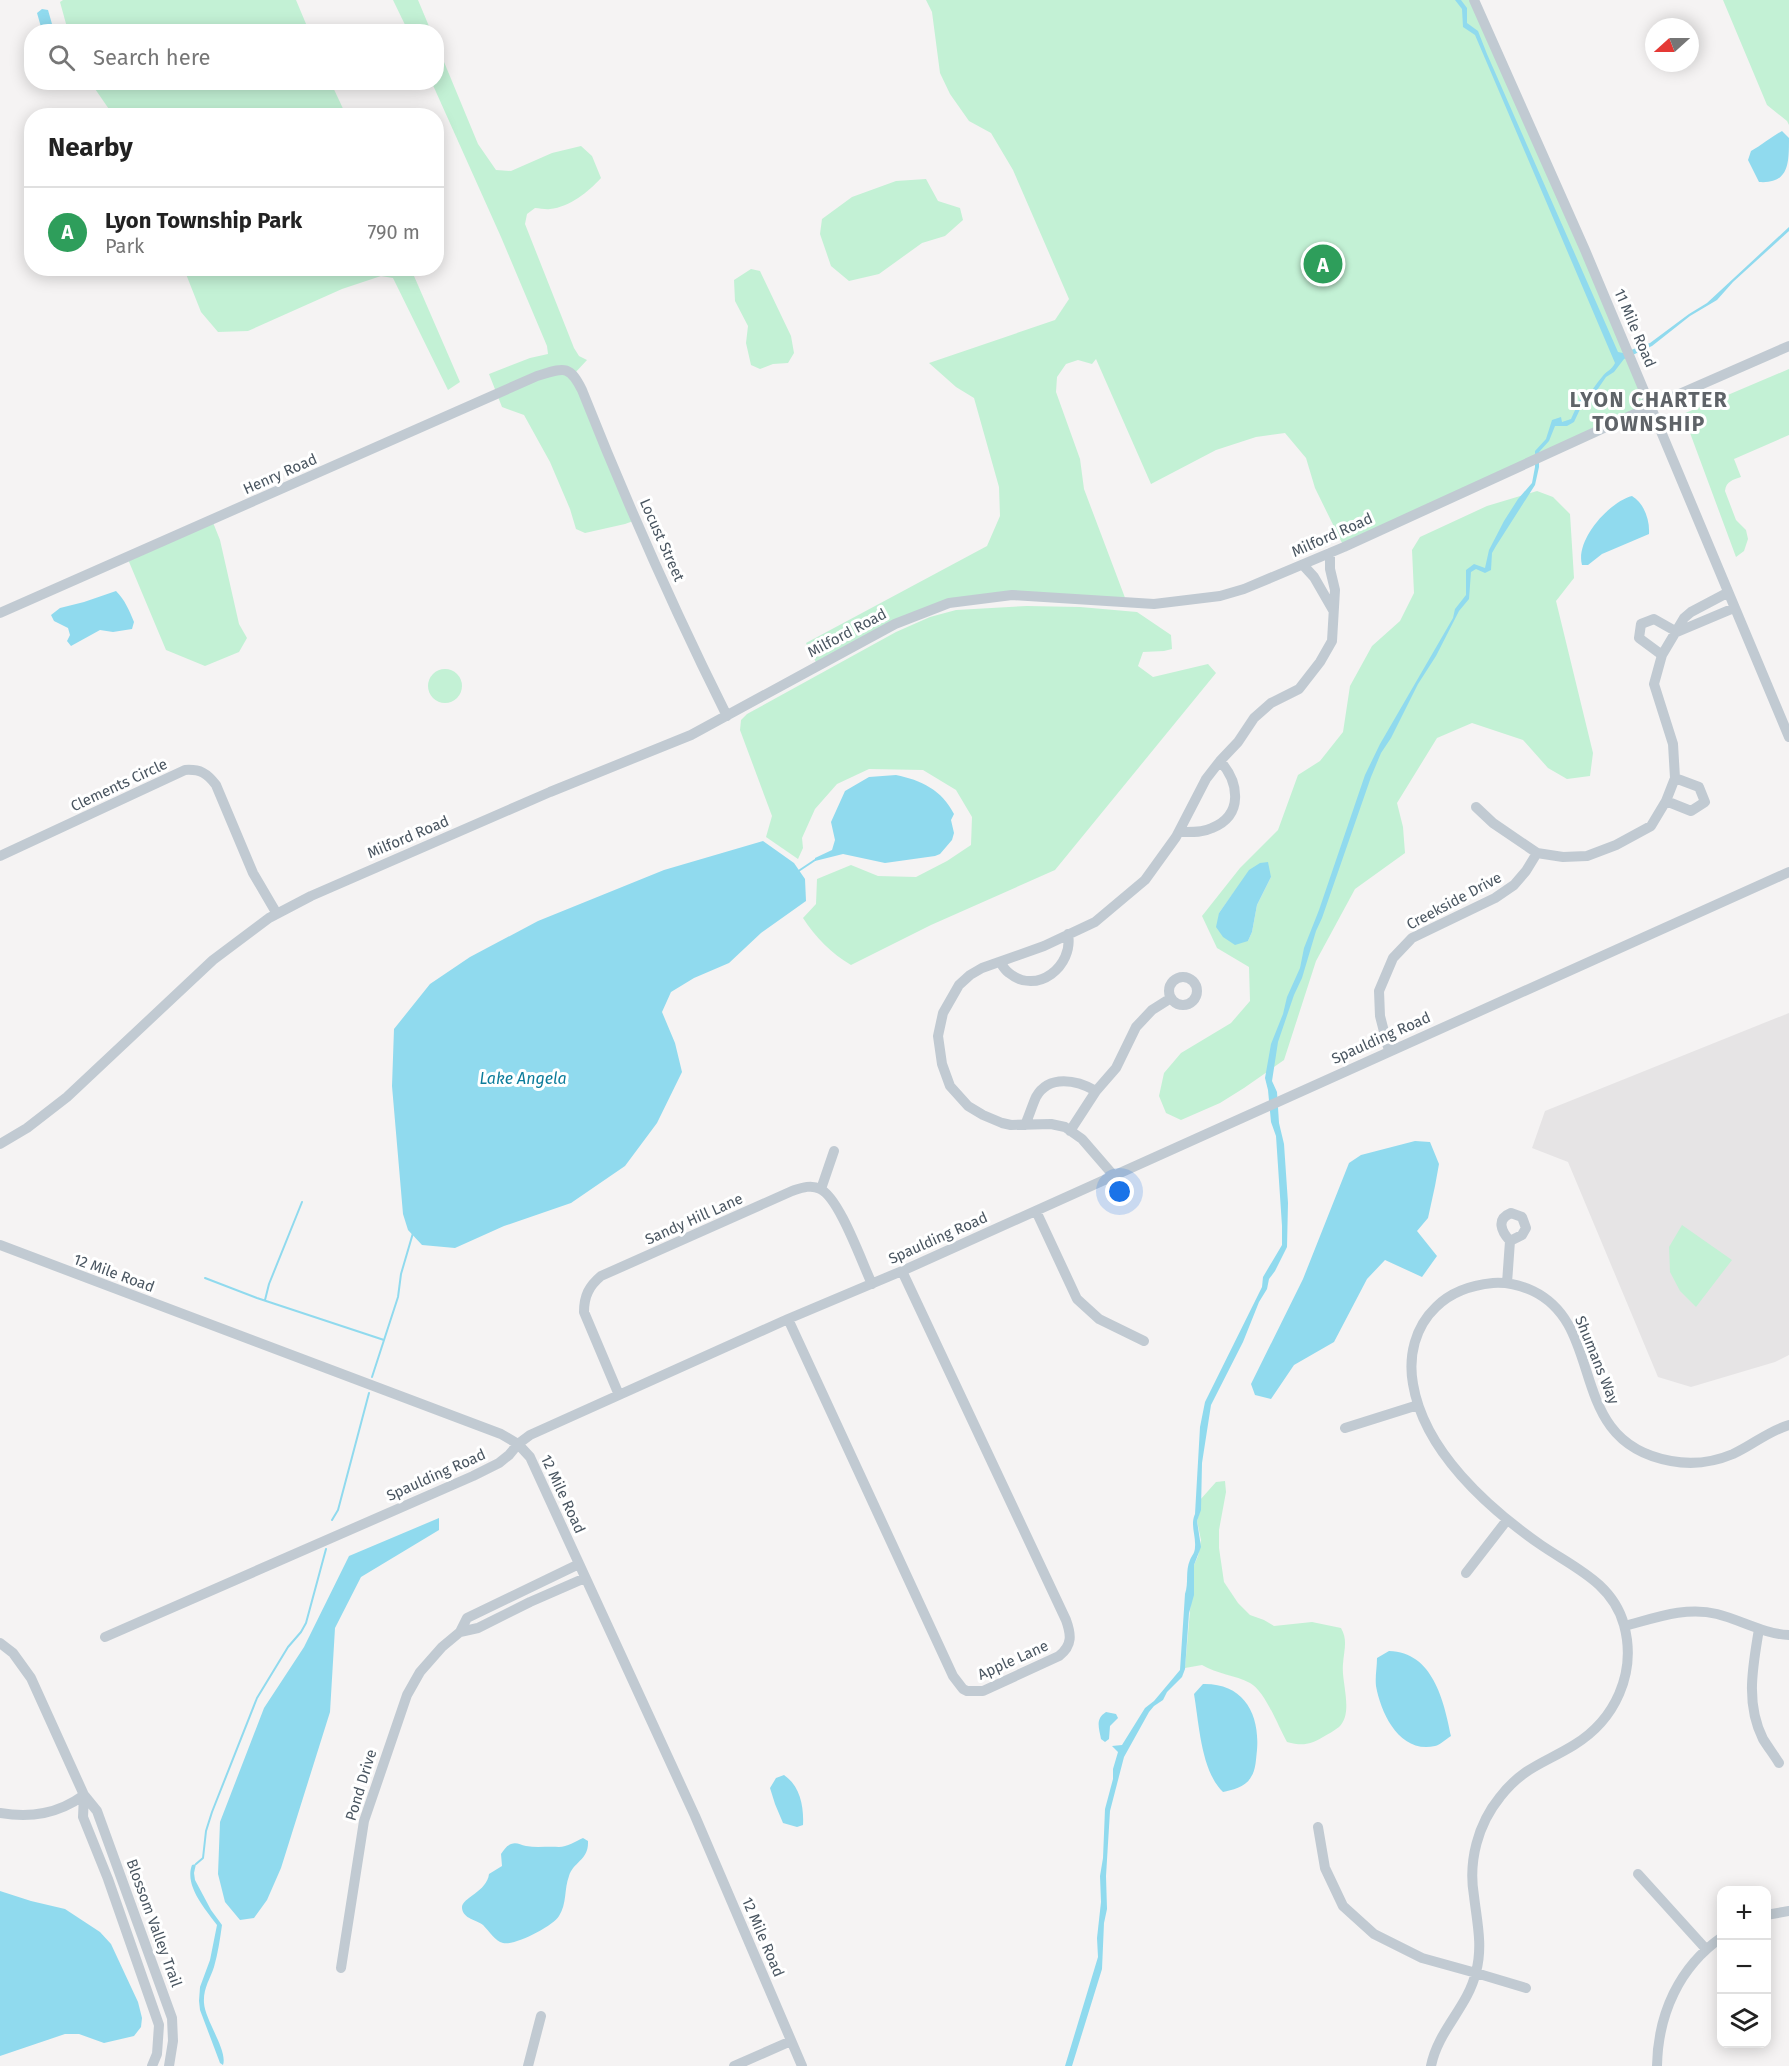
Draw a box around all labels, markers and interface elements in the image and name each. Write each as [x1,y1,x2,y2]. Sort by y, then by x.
north arrow [1645,18,1699,72]
search box [24,24,444,90]
icon: search [45,41,78,74]
text: Search here [93,44,211,71]
text: Nearby [48,132,133,163]
text: Lyon Township Park [105,207,302,234]
text: A [62,220,73,244]
text: 790 m [367,220,420,244]
text: Park [105,234,144,258]
pin: A [1304,242,1342,286]
street label: 11 Mile Road [1610,286,1660,370]
district label: LYON CHARTER TOWNSHIP [1570,387,1728,437]
street label: Henry Road [240,450,320,498]
street label: Locust Street [636,496,688,585]
street label: Milford Road [1289,509,1375,561]
street label: Milford Road [804,605,890,661]
street label: Clements Circle [68,755,170,815]
street label: Milford Road [365,812,451,862]
street label: Creekside Drive [1403,868,1505,934]
street label: Spaulding Road [1329,1008,1433,1068]
water label: Lake Angela [479,1069,567,1088]
your location [1105,1177,1134,1206]
street label: Sandy Hill Lane [642,1189,746,1249]
street label: Spaulding Road [886,1208,990,1268]
street label: 12 Mile Road [71,1250,157,1296]
street label: Shumans Way [1571,1313,1623,1407]
street label: Spaulding Road [384,1445,488,1505]
street label: 12 Mile Road [537,1452,589,1536]
street label: Apple Lane [975,1636,1051,1684]
street label: Pond Drive [342,1747,380,1823]
street label: Blossom Valley Trail [122,1857,186,1990]
map controls [1717,1886,1771,2048]
button: + [1717,1886,1771,1940]
street label: 12 Mile Road [738,1894,788,1980]
button: − [1717,1940,1771,1994]
button: layers [1717,1994,1771,2048]

